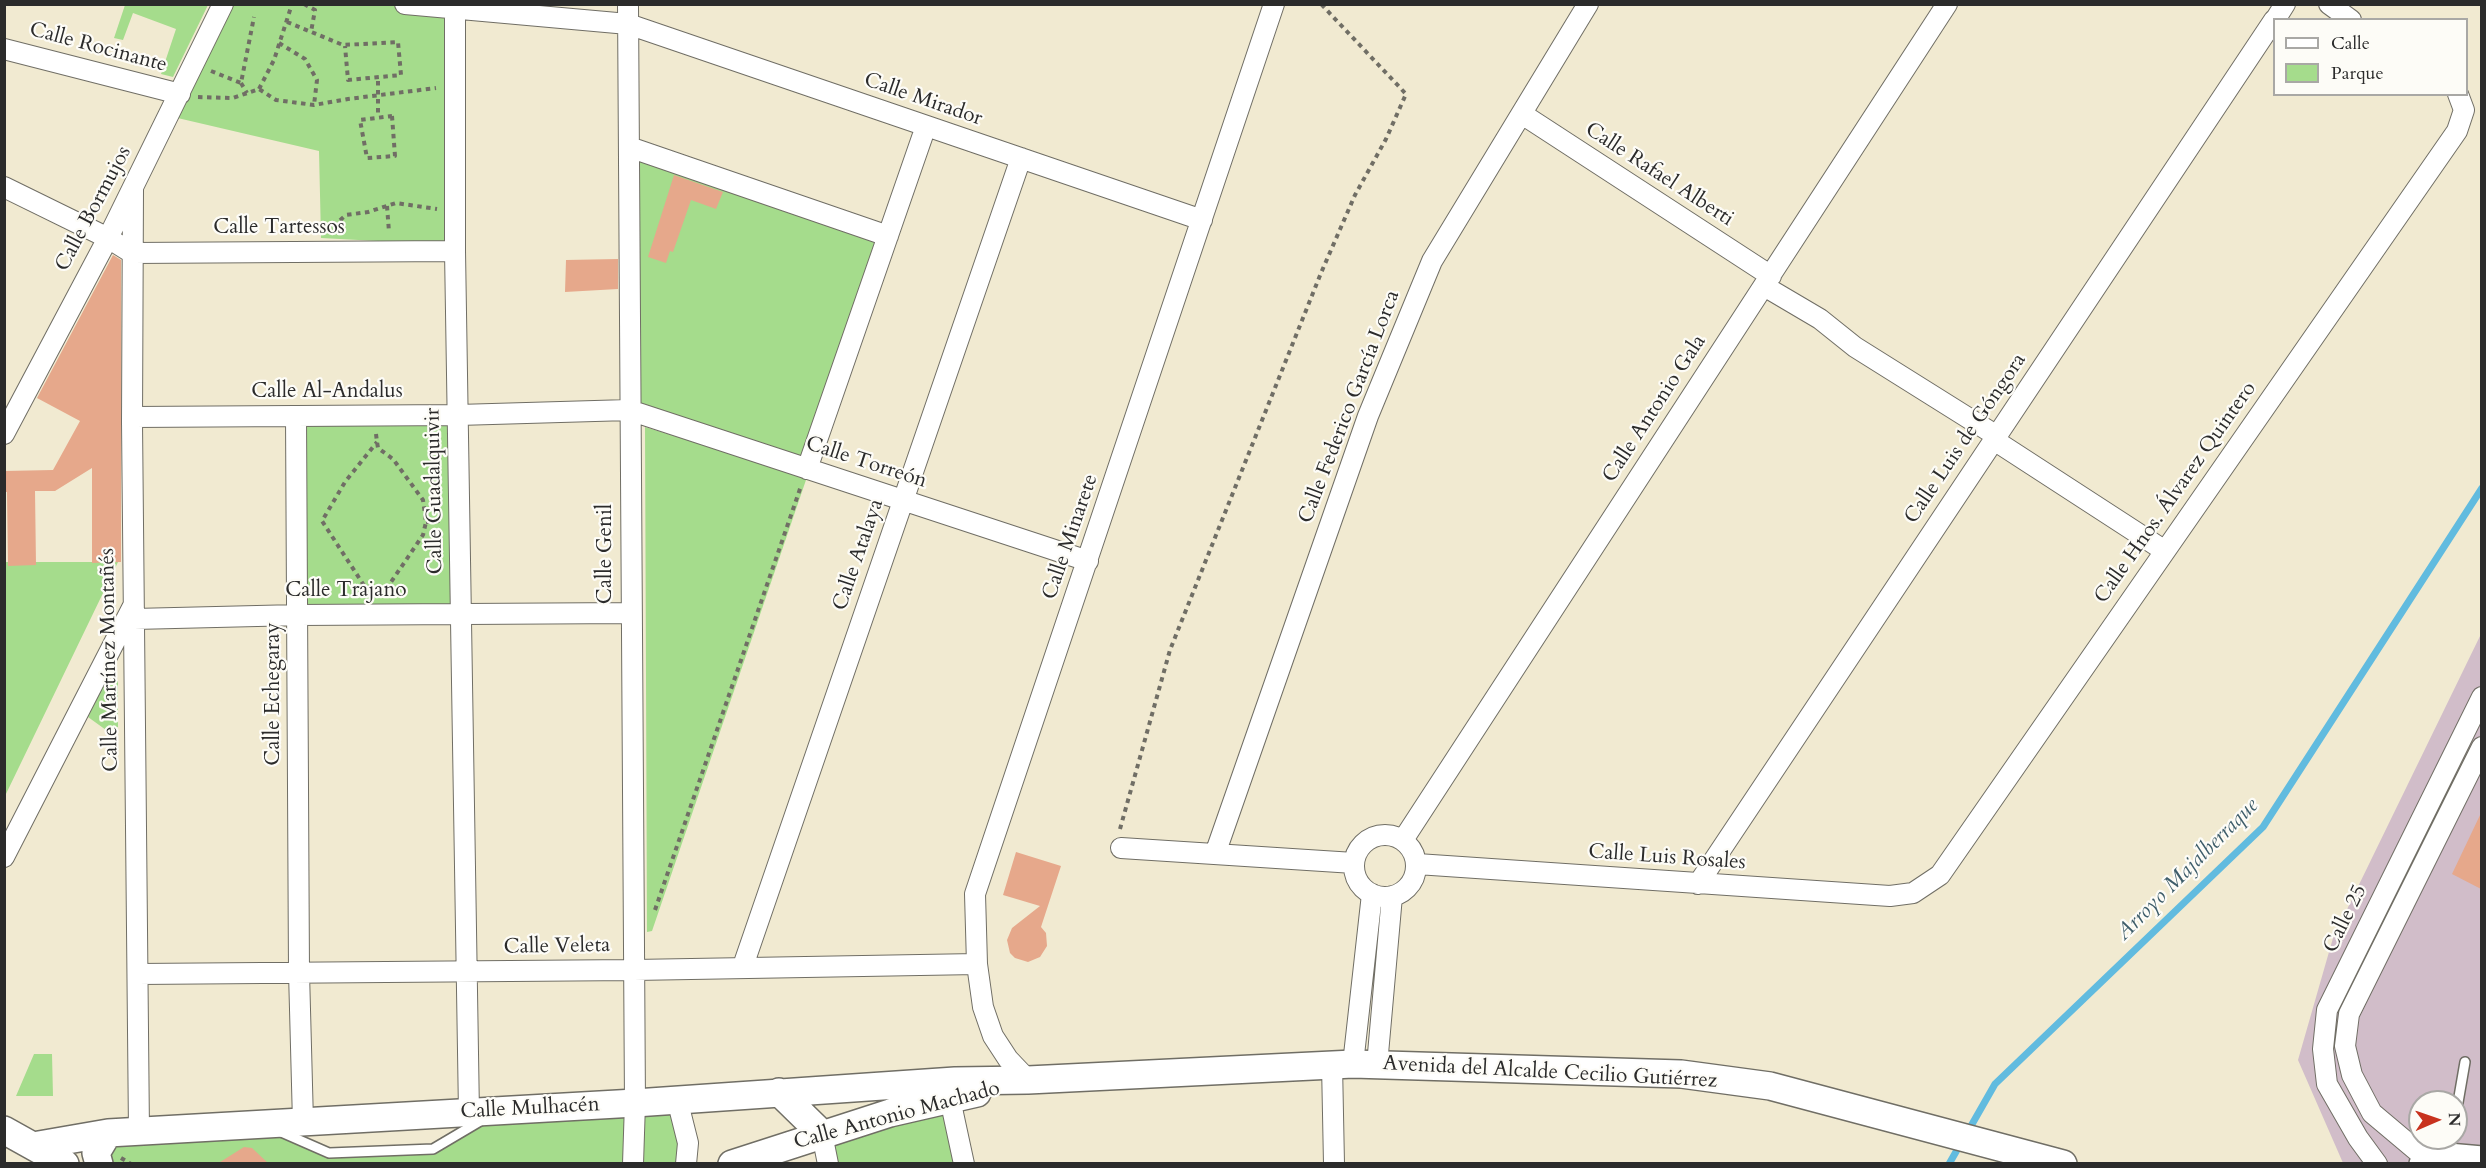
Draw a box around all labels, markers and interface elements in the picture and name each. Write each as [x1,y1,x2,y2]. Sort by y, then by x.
street label: Calle Rocinante [26,18,170,78]
legend [2273,18,2468,96]
text: Calle [2331,31,2370,56]
text: Parque [2331,61,2384,86]
street label: Calle Mirador [860,68,986,132]
street label: Calle Rafael Alberti [1580,118,1738,232]
street label: Calle Bormujos [51,142,137,276]
street label: Calle Tartessos [213,215,345,241]
street label: Calle Federico García Lorca [1294,287,1406,527]
street label: Calle Antonio Gala [1598,331,1712,487]
street label: Calle Luis de Góngora [1900,349,2032,529]
street label: Calle Hnos. Álvarez Quintero [2090,377,2262,609]
street label: Calle Al-Andalus [251,379,403,405]
street label: Calle Guadalquivir [421,407,449,575]
street label: Calle Torreón [802,432,930,494]
street label: Calle Minarete [1038,471,1104,603]
street label: Calle Atalaya [828,496,890,614]
street label: Calle Genil [593,504,619,604]
street label: Calle Martínez Montañés [95,548,125,772]
street label: Calle Trajano [285,578,407,604]
street label: Calle Echegaray [261,622,287,766]
water label: Arroyo Majalberraque [2111,793,2265,947]
street label: Calle Luis Rosales [1587,840,1747,876]
street label: Calle 25 [2319,881,2373,957]
street label: Calle Veleta [504,933,610,961]
street label: Avenida del Alcalde Cecilio Gutiérrez [1382,1052,1718,1094]
street label: Calle Antonio Machado [791,1076,1003,1156]
north arrow [2408,1090,2468,1150]
street label: Calle Mulhacén [460,1093,600,1125]
text: N [2443,1112,2465,1127]

